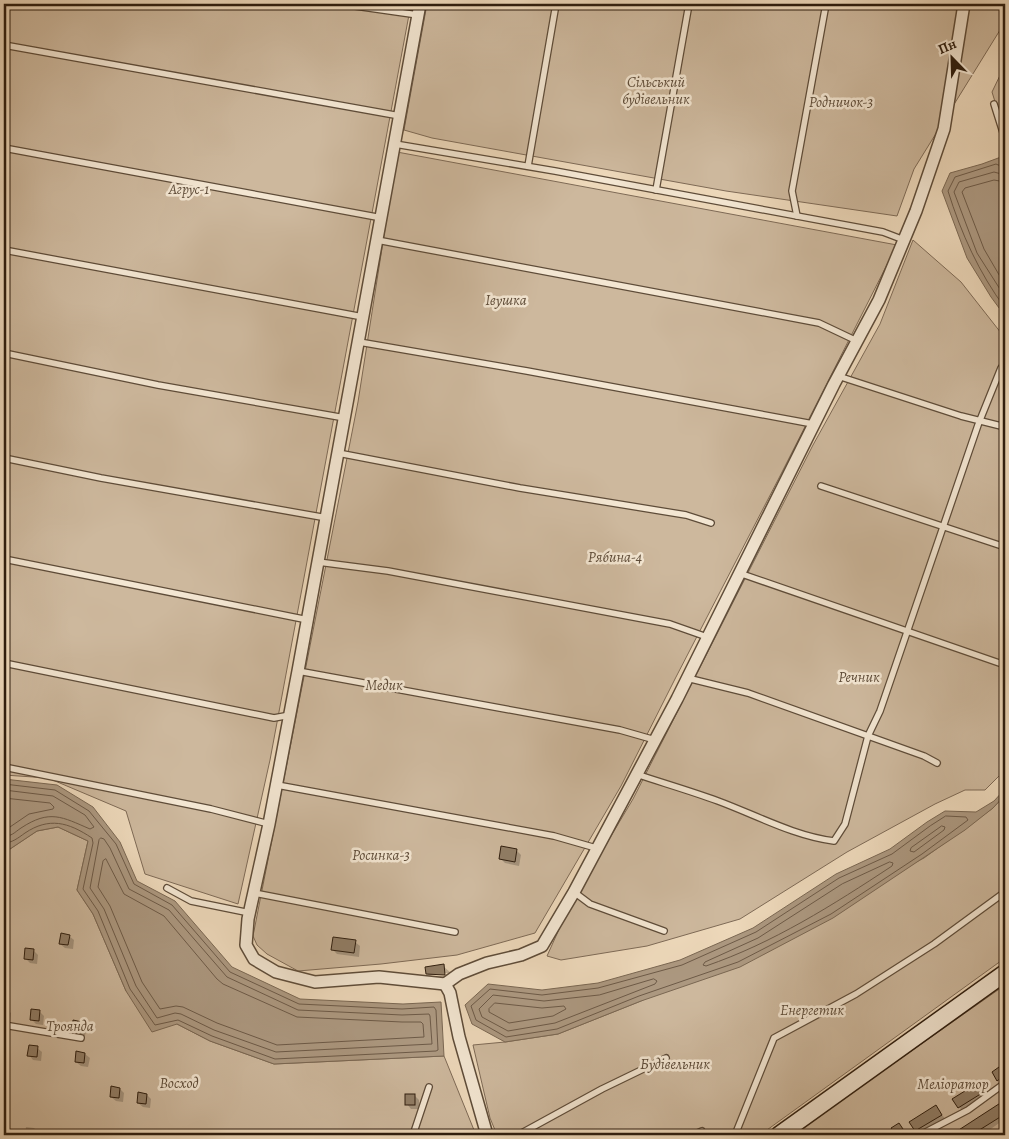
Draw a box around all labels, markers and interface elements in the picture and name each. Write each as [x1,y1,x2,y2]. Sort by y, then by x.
north arrow [926,32,976,82]
text: Пн [935,34,959,59]
park label: Сільський будівельник [622,72,690,109]
park label: Родничок-3 [809,92,873,112]
park label: Агрус-1 [168,179,209,199]
park label: Івушка [485,290,527,310]
park label: Рябина-4 [588,547,642,567]
park label: Речник [838,667,880,687]
park label: Медик [365,675,403,695]
park label: Росинка-3 [352,845,410,865]
park label: Енергетик [780,1000,844,1020]
park label: Троянда [46,1016,94,1036]
park label: Будівельник [640,1054,710,1074]
park label: Восход [159,1073,199,1093]
park label: Меліоратор [917,1074,989,1094]

